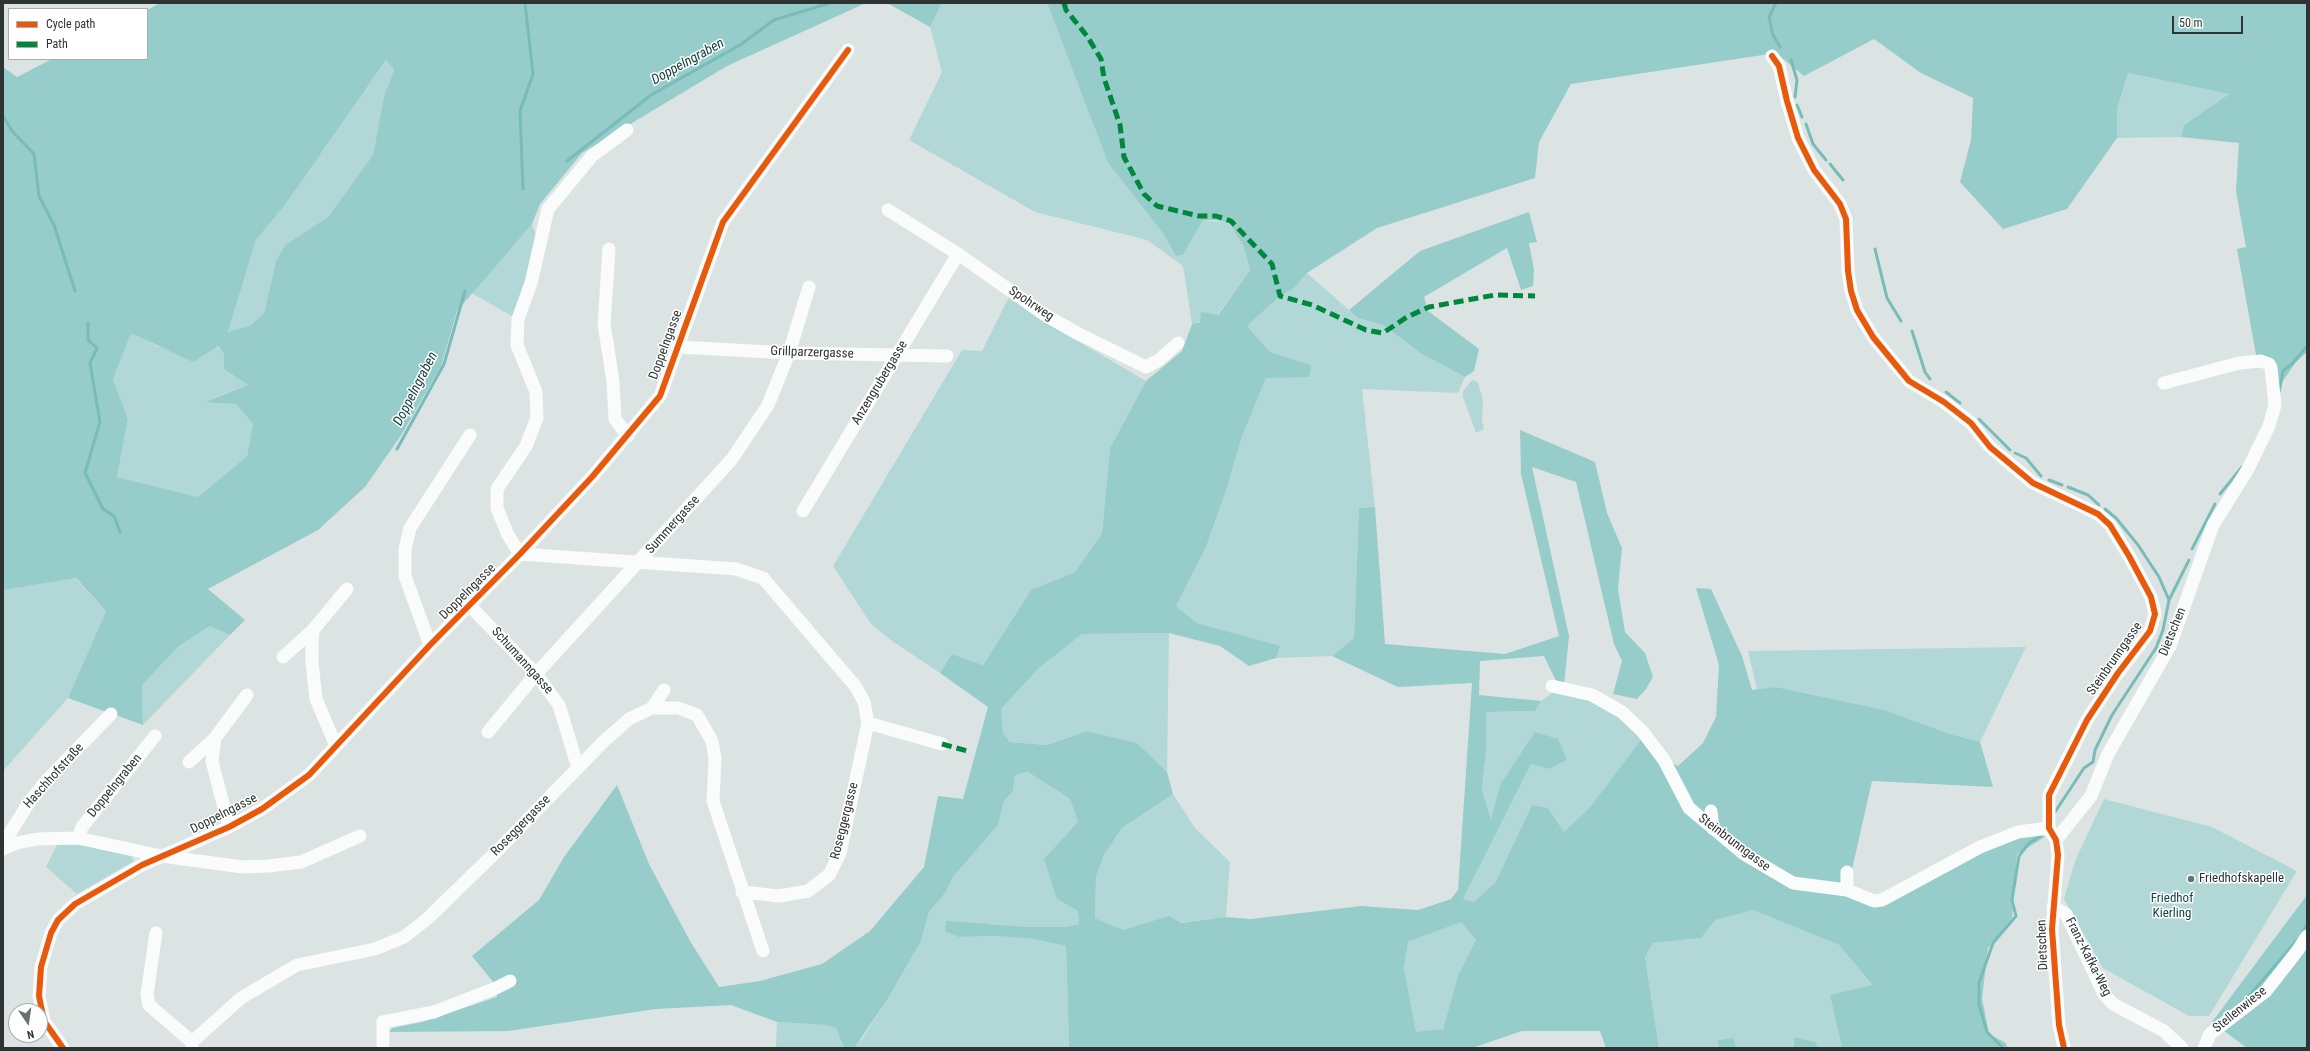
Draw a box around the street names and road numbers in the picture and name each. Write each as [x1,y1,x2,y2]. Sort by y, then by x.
street label: Spohrweg [1006,283,1056,325]
street label: Doppelngasse [646,308,686,382]
street label: Anzengrubergasse [849,338,911,428]
street label: Grillparzergasse [770,344,854,362]
street label: Summergasse [643,493,703,557]
street label: Doppelngasse [437,561,499,623]
street label: Dietschen [2156,605,2190,659]
street label: Steinbrunngasse [2084,619,2146,699]
street label: Schumanngasse [488,624,556,698]
street label: Haschhofstraße [21,740,87,812]
street label: Doppelngraben [85,751,145,821]
street label: Roseggergasse [828,781,862,861]
street label: Doppelngasse [188,791,260,837]
street label: Roseggergasse [488,792,554,860]
street label: Steinbrunngasse [1695,811,1773,875]
street label: Franz-Kafka-Weg [2061,915,2115,999]
street label: Dietschen [2034,919,2052,971]
street label: Stellenwiese [2210,984,2270,1036]

